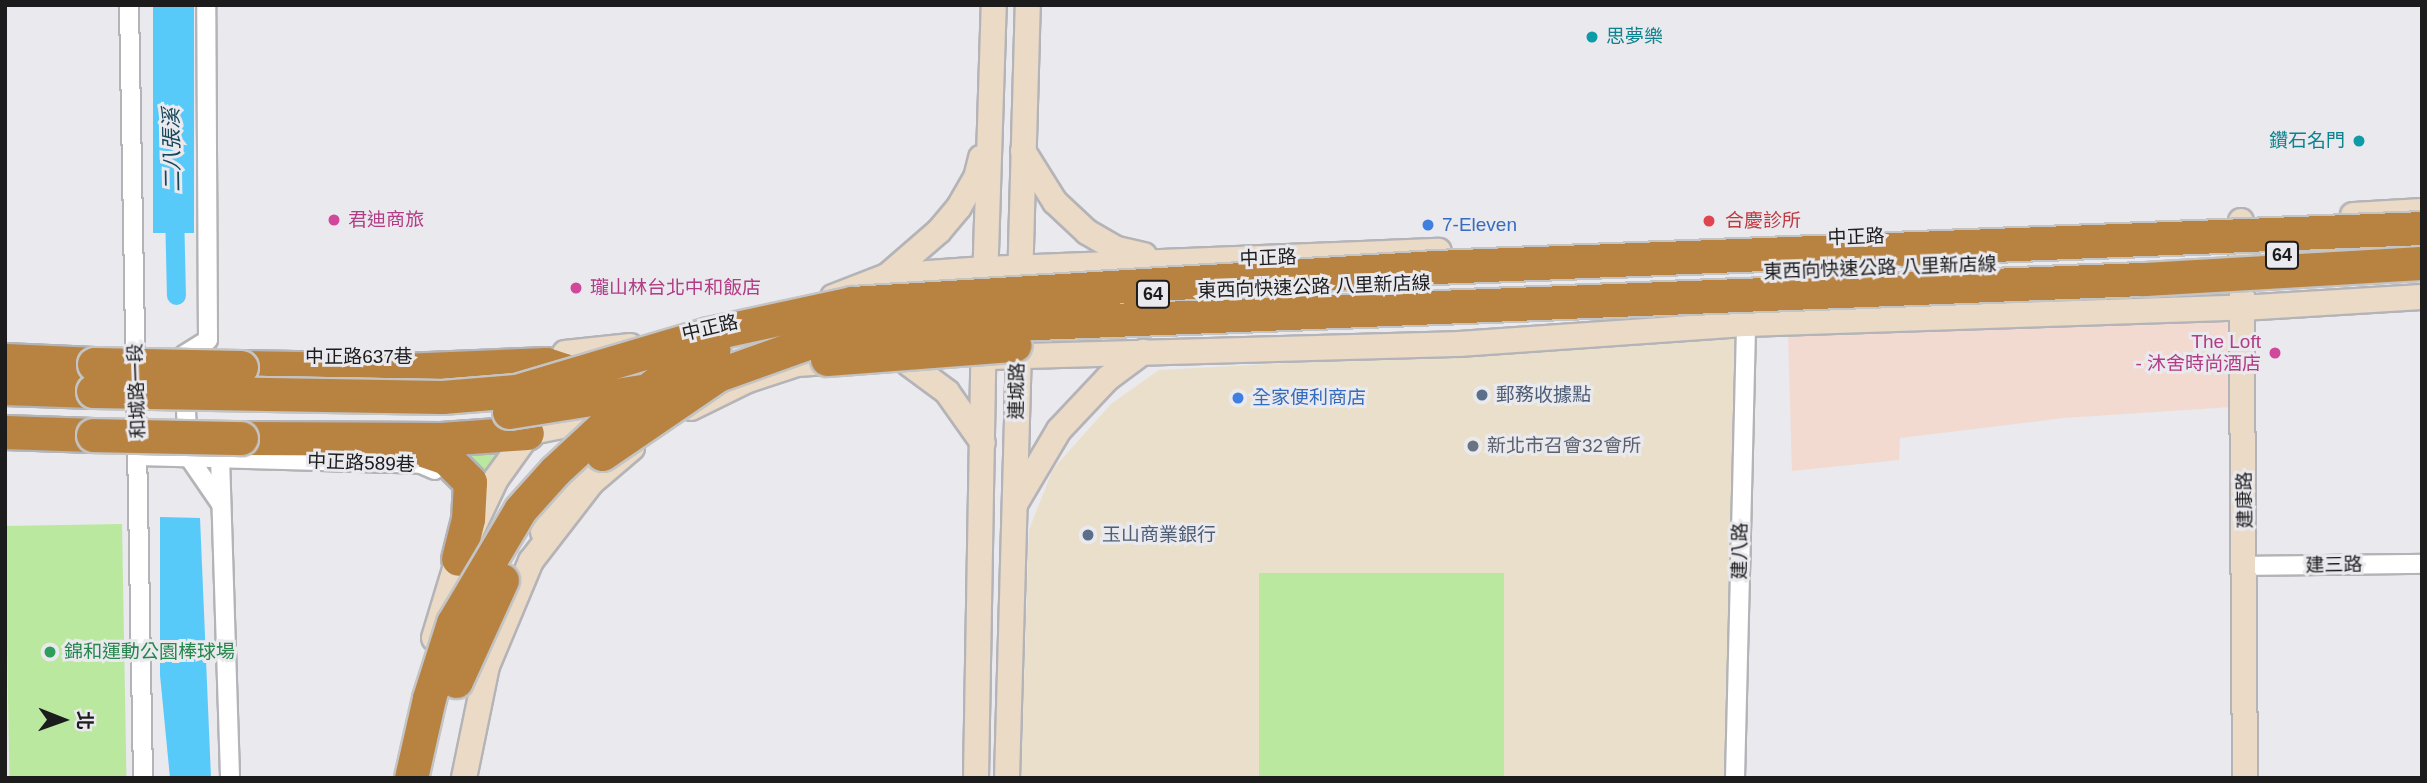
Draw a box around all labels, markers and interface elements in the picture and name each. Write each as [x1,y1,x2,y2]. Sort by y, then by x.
place label: 思夢樂 [1606,26,1663,48]
marker: 思夢樂 [1584,29,1600,45]
water label: 二八張溪 [159,108,185,192]
place label: 鑽石名門 [2269,130,2345,152]
marker: 鑽石名門 [2351,133,2367,149]
place label: 君迪商旅 [348,209,424,231]
place label: 合慶診所 [1725,210,1801,232]
marker: 合慶診所 [1699,211,1719,231]
marker: 君迪商旅 [326,212,342,228]
place label: 7-Eleven [1442,214,1517,236]
marker: 7-Eleven [1420,217,1436,233]
street label: 中正路 [1827,225,1885,249]
road number: 64 [2264,241,2300,270]
street label: 中正路 [1239,246,1297,270]
street label: 東西向快速公路 八里新店線 [1763,253,1997,283]
street label: 東西向快速公路 八里新店線 [1197,272,1431,302]
place label: 瓏山林台北中和飯店 [590,277,761,299]
marker: 瓏山林台北中和飯店 [568,280,584,296]
road number: 64 [1136,280,1170,308]
street label: 中正路 [680,310,740,346]
place label: The Loft - 沐舍時尚酒店 [2135,331,2261,375]
street label: 和城路一段 [124,343,150,439]
marker: The Loft - 沐舍時尚酒店 [2267,345,2283,361]
street label: 中正路637巷 [305,346,413,368]
street label: 連城路 [1005,362,1029,420]
place label: 郵務收據點 [1496,384,1591,406]
place label: 全家便利商店 [1252,387,1366,409]
marker: 郵務收據點 [1474,387,1490,403]
marker: 全家便利商店 [1230,390,1246,406]
place label: 新北市召會32會所 [1487,435,1641,457]
marker: 新北市召會32會所 [1465,438,1481,454]
street label: 中正路589巷 [307,450,415,476]
street label: 建康路 [2233,471,2257,529]
street label: 建八路 [1728,522,1752,580]
place label: 玉山商業銀行 [1102,524,1216,546]
marker: 玉山商業銀行 [1080,527,1096,543]
street label: 建三路 [2305,553,2363,577]
place label: 錦和運動公園棒球場 [64,641,235,663]
marker: 錦和運動公園棒球場 [42,644,58,660]
north arrow [28,685,98,755]
text: 北 [74,711,95,730]

